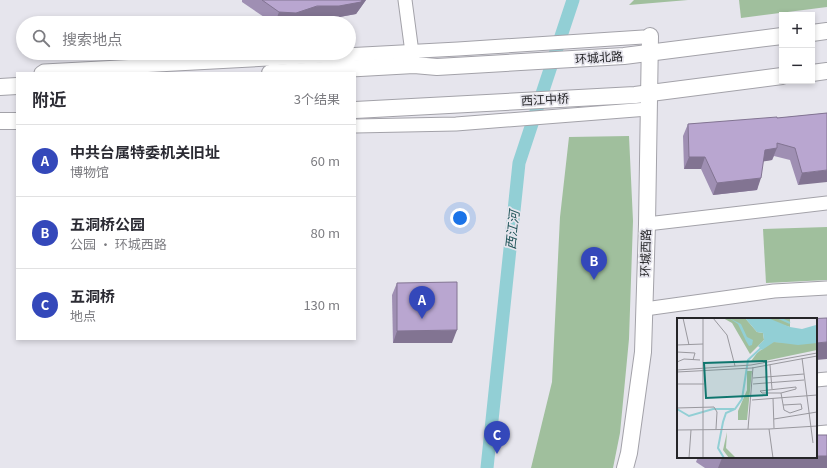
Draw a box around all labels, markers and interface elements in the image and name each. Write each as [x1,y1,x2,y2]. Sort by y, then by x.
map controls [779,12,815,84]
button: + [779,12,815,48]
search box [16,16,356,60]
icon: search [30,27,52,49]
text: 搜索地点 [62,28,122,49]
street label: 环城北路 [574,46,623,67]
button: − [779,48,815,84]
text: 附近 [32,86,66,111]
text: 3个结果 [294,89,340,108]
street label: 西江中桥 [521,89,569,108]
text: 中共台属特委机关旧址 [70,141,220,162]
text: A [41,151,49,170]
text: 60 m [311,151,340,170]
text: 博物馆 [70,162,109,181]
water label: 西江河 [500,207,523,250]
your location [450,208,470,228]
text: 五洞桥公园 [70,213,145,234]
text: B [41,223,49,242]
text: 80 m [311,223,340,242]
street label: 环城西路 [636,229,653,277]
text: 公园 · 环城西路 [70,234,167,253]
pin: B [581,247,607,280]
text: 五洞桥 [70,285,115,306]
pin: A [409,286,435,319]
text: C [41,295,49,314]
text: 130 m [303,295,340,314]
text: 地点 [70,306,96,325]
inset map [677,318,817,458]
pin: C [484,421,510,454]

